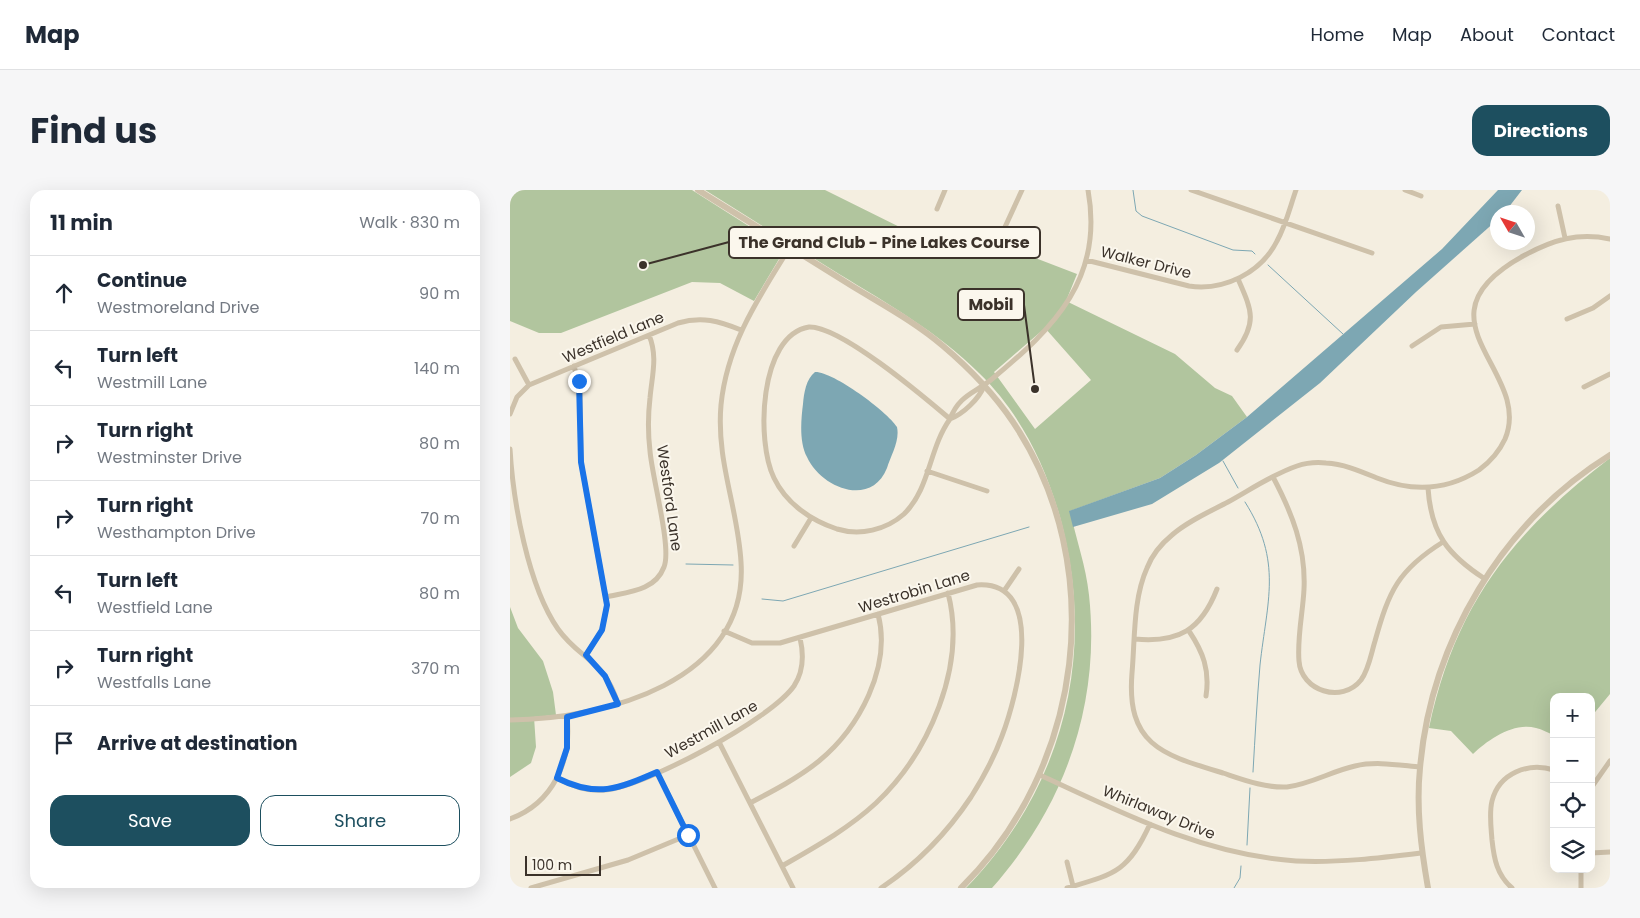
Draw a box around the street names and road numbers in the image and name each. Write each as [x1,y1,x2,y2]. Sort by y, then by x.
street label: Walker Drive [1098,241,1194,283]
street label: Westfield Lane [559,306,667,368]
street label: Westford Lane [652,444,688,552]
street label: Westrobin Lane [856,564,972,618]
street label: Westmill Lane [661,695,761,763]
street label: Whirlaway Drive [1100,780,1218,844]

